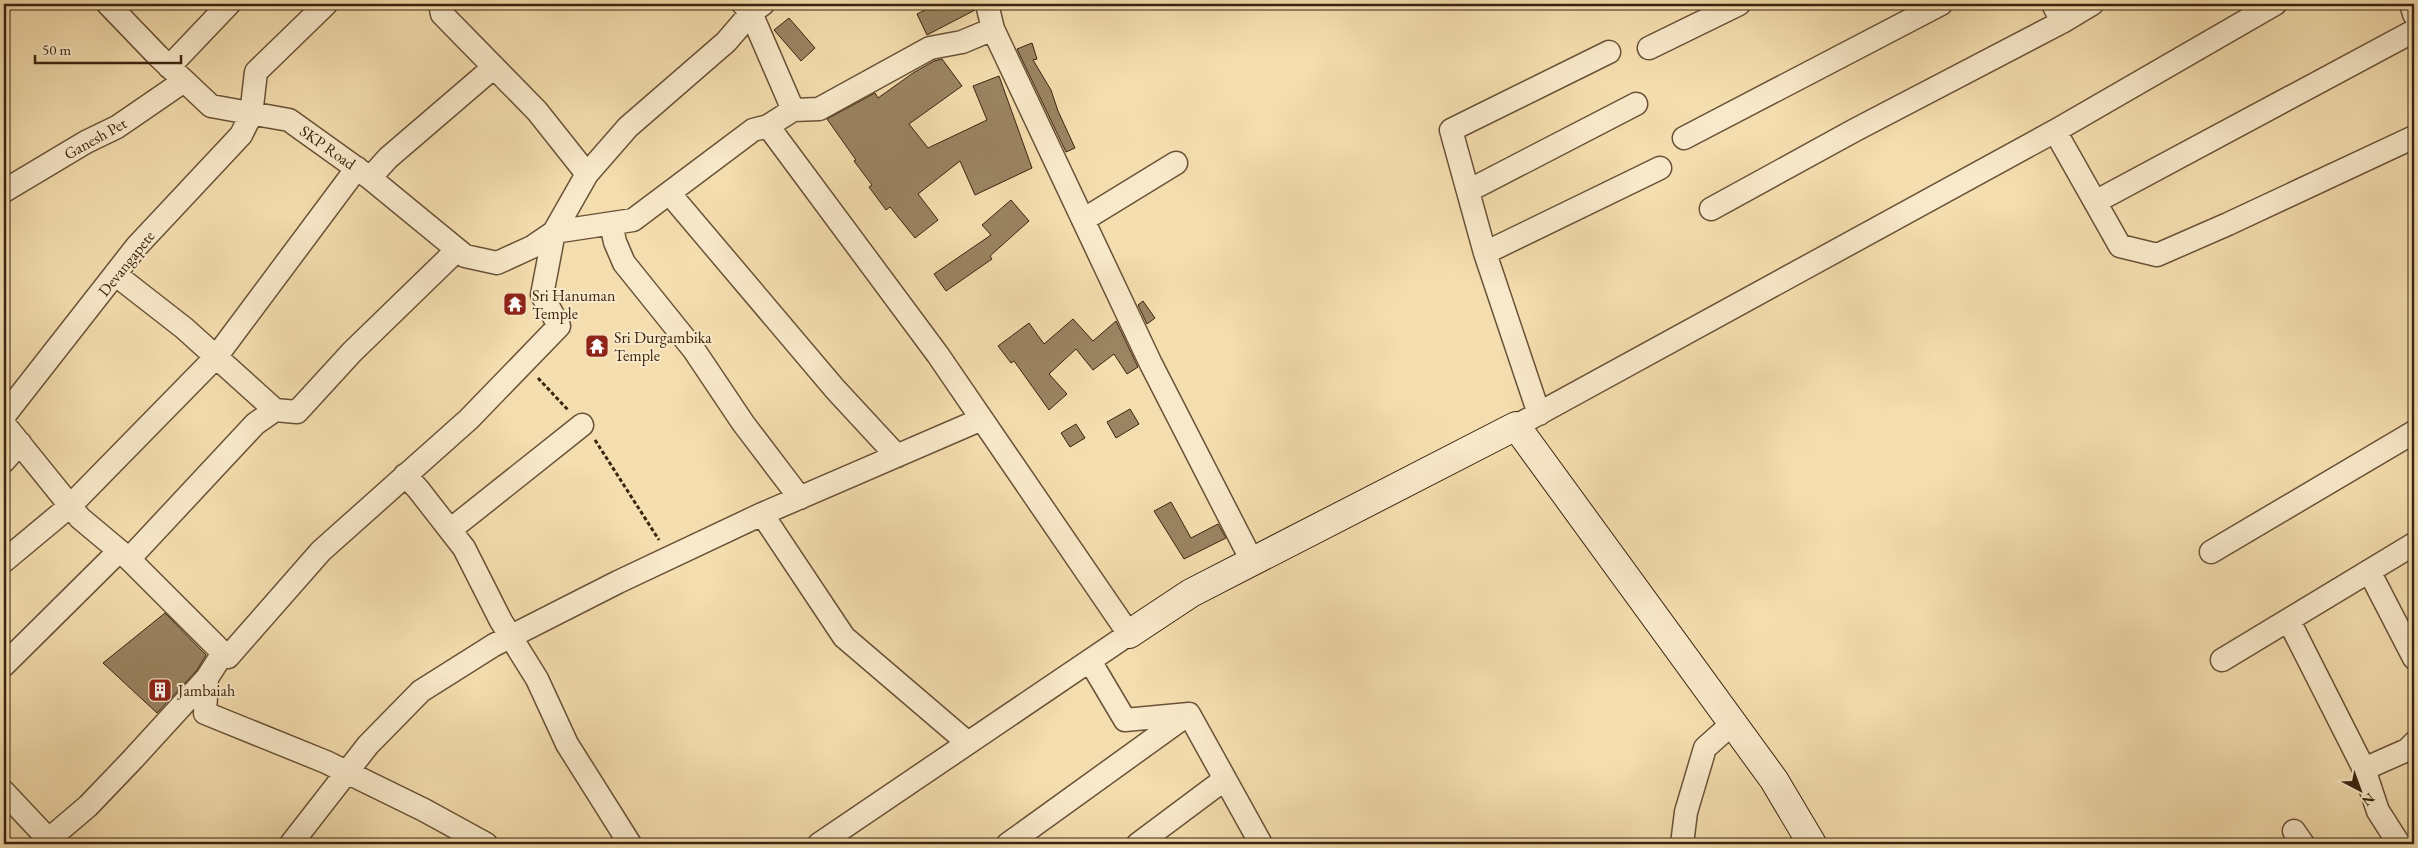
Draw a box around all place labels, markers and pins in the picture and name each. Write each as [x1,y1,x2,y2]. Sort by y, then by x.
place label: Sri Hanuman Temple [532,285,616,324]
temple icon: Sri Hanuman Temple [502,291,528,317]
place label: Sri Durgambika Temple [614,327,712,366]
temple icon: Sri Durgambika Temple [584,333,610,359]
building icon: Jambaiah [147,677,173,703]
place label: Jambaiah [176,680,235,701]

